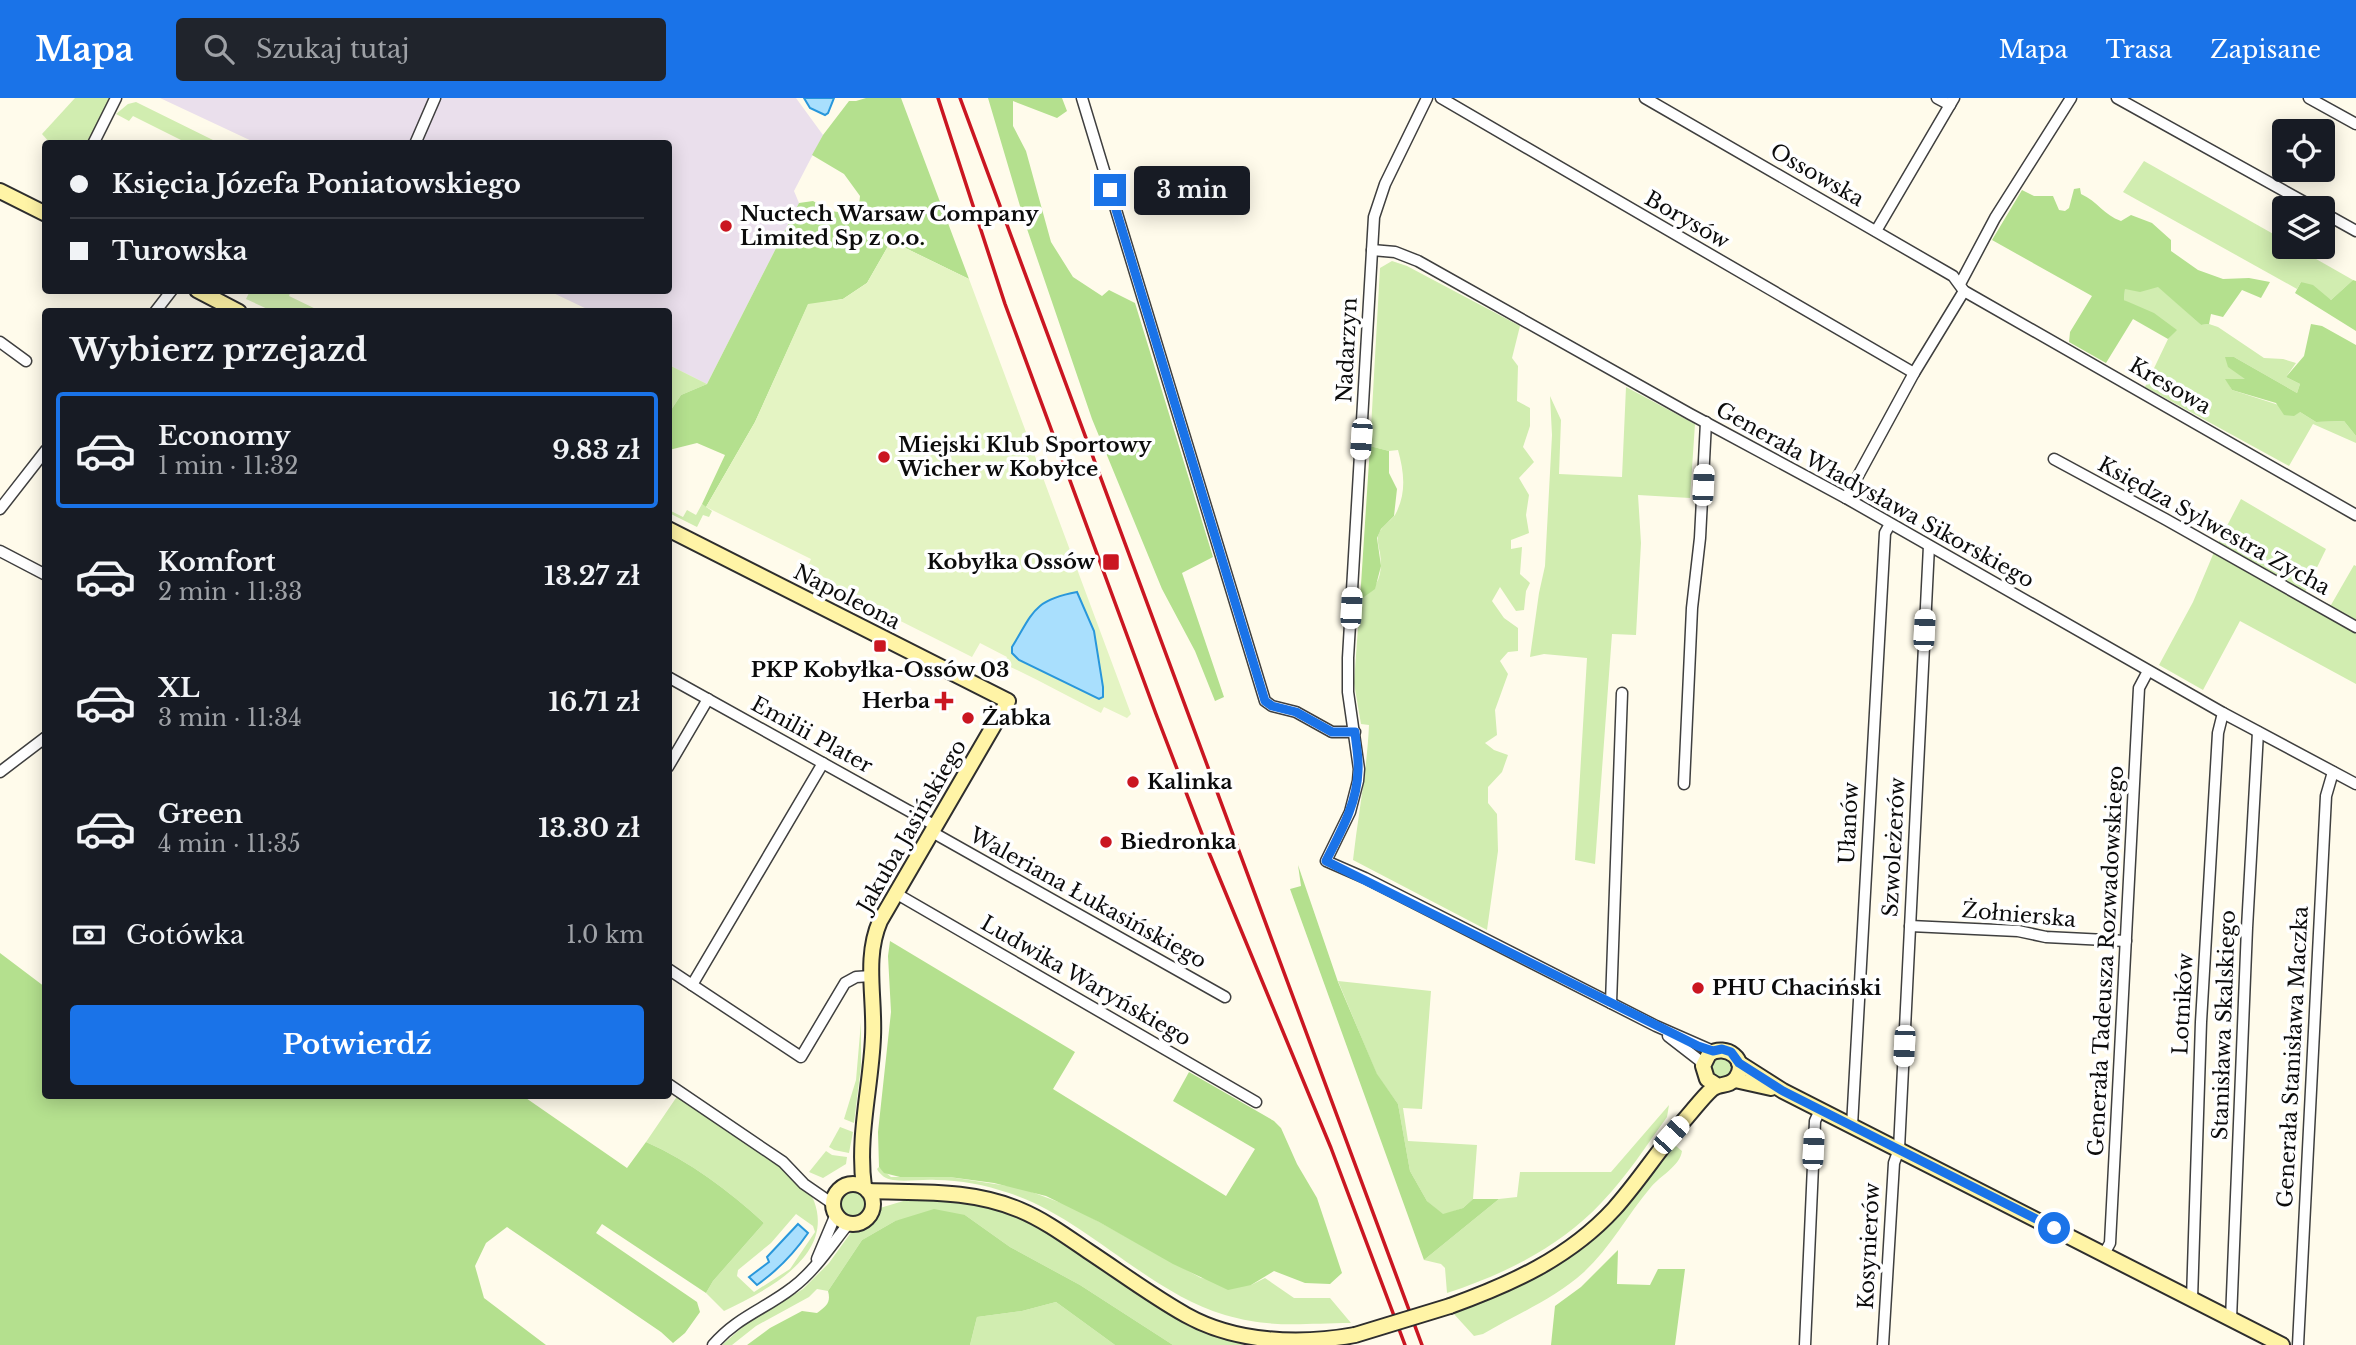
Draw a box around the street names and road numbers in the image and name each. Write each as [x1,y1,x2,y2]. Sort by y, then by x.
street label: Ossowska [1765,138,1869,212]
street label: Borysów [1640,185,1734,255]
street label: Nadarzyn [1331,297,1363,403]
street label: Kresowa [2124,352,2216,420]
street label: Generała Władysława Sikorskiego [1711,396,2039,594]
street label: Księdza Sylwestra Zycha [2093,451,2335,601]
street label: Napoleona [789,559,905,635]
street label: Emilii Plater [747,691,877,779]
street label: Jakuba Jasińskiego [850,735,972,920]
street label: Generała Tadeusza Rozwadowskiego [2083,765,2129,1157]
street label: Szwoleżerów [1877,776,1911,918]
street label: Ułanów [1834,781,1864,865]
street label: Waleriana Łukasińskiego [964,821,1211,974]
street label: Żołnierska [1961,897,2078,933]
street label: Generała Stanisława Maczka [2272,905,2314,1209]
street label: Ludwika Waryńskiego [976,910,1196,1052]
street label: Stanisława Skalskiego [2207,910,2241,1140]
street label: Lotników [2167,952,2199,1056]
street label: Kosynierów [1853,1182,1885,1310]

